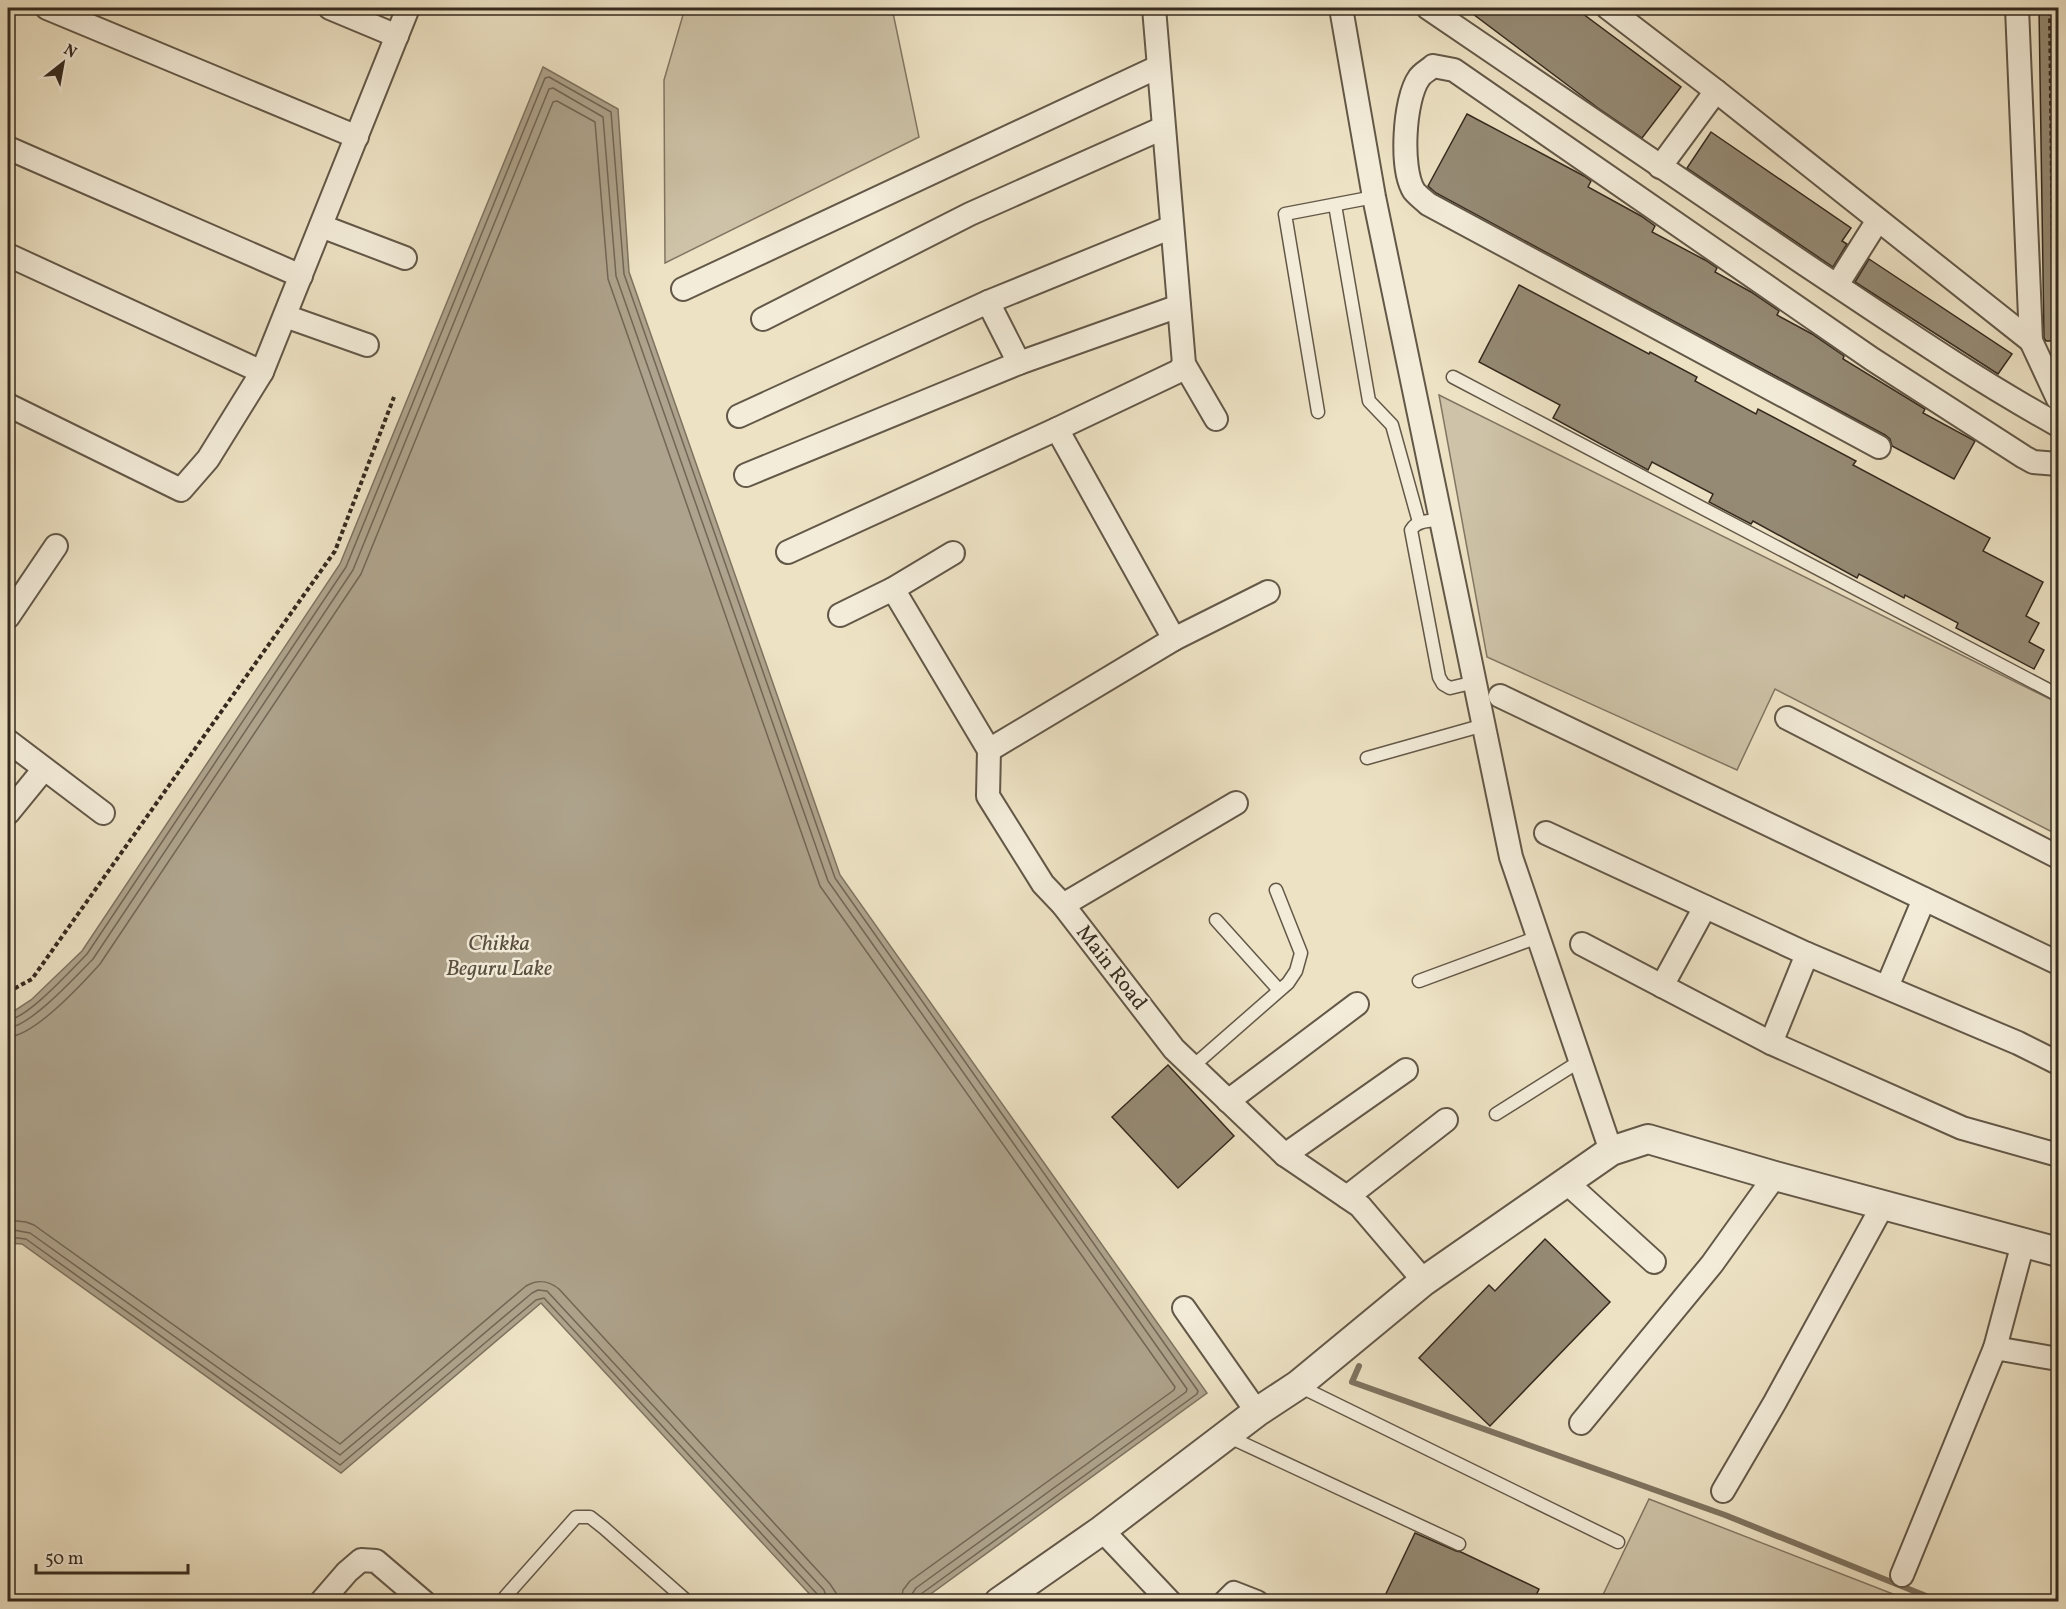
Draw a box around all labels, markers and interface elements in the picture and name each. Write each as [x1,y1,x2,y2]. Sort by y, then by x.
north arrow [33,33,93,93]
text: N [59,39,81,64]
street label: Main Road [1069,919,1153,1017]
water label: Chikka Beguru Lake [446,929,552,985]
scale bar [36,1537,188,1575]
text: 50 m [45,1547,84,1572]

